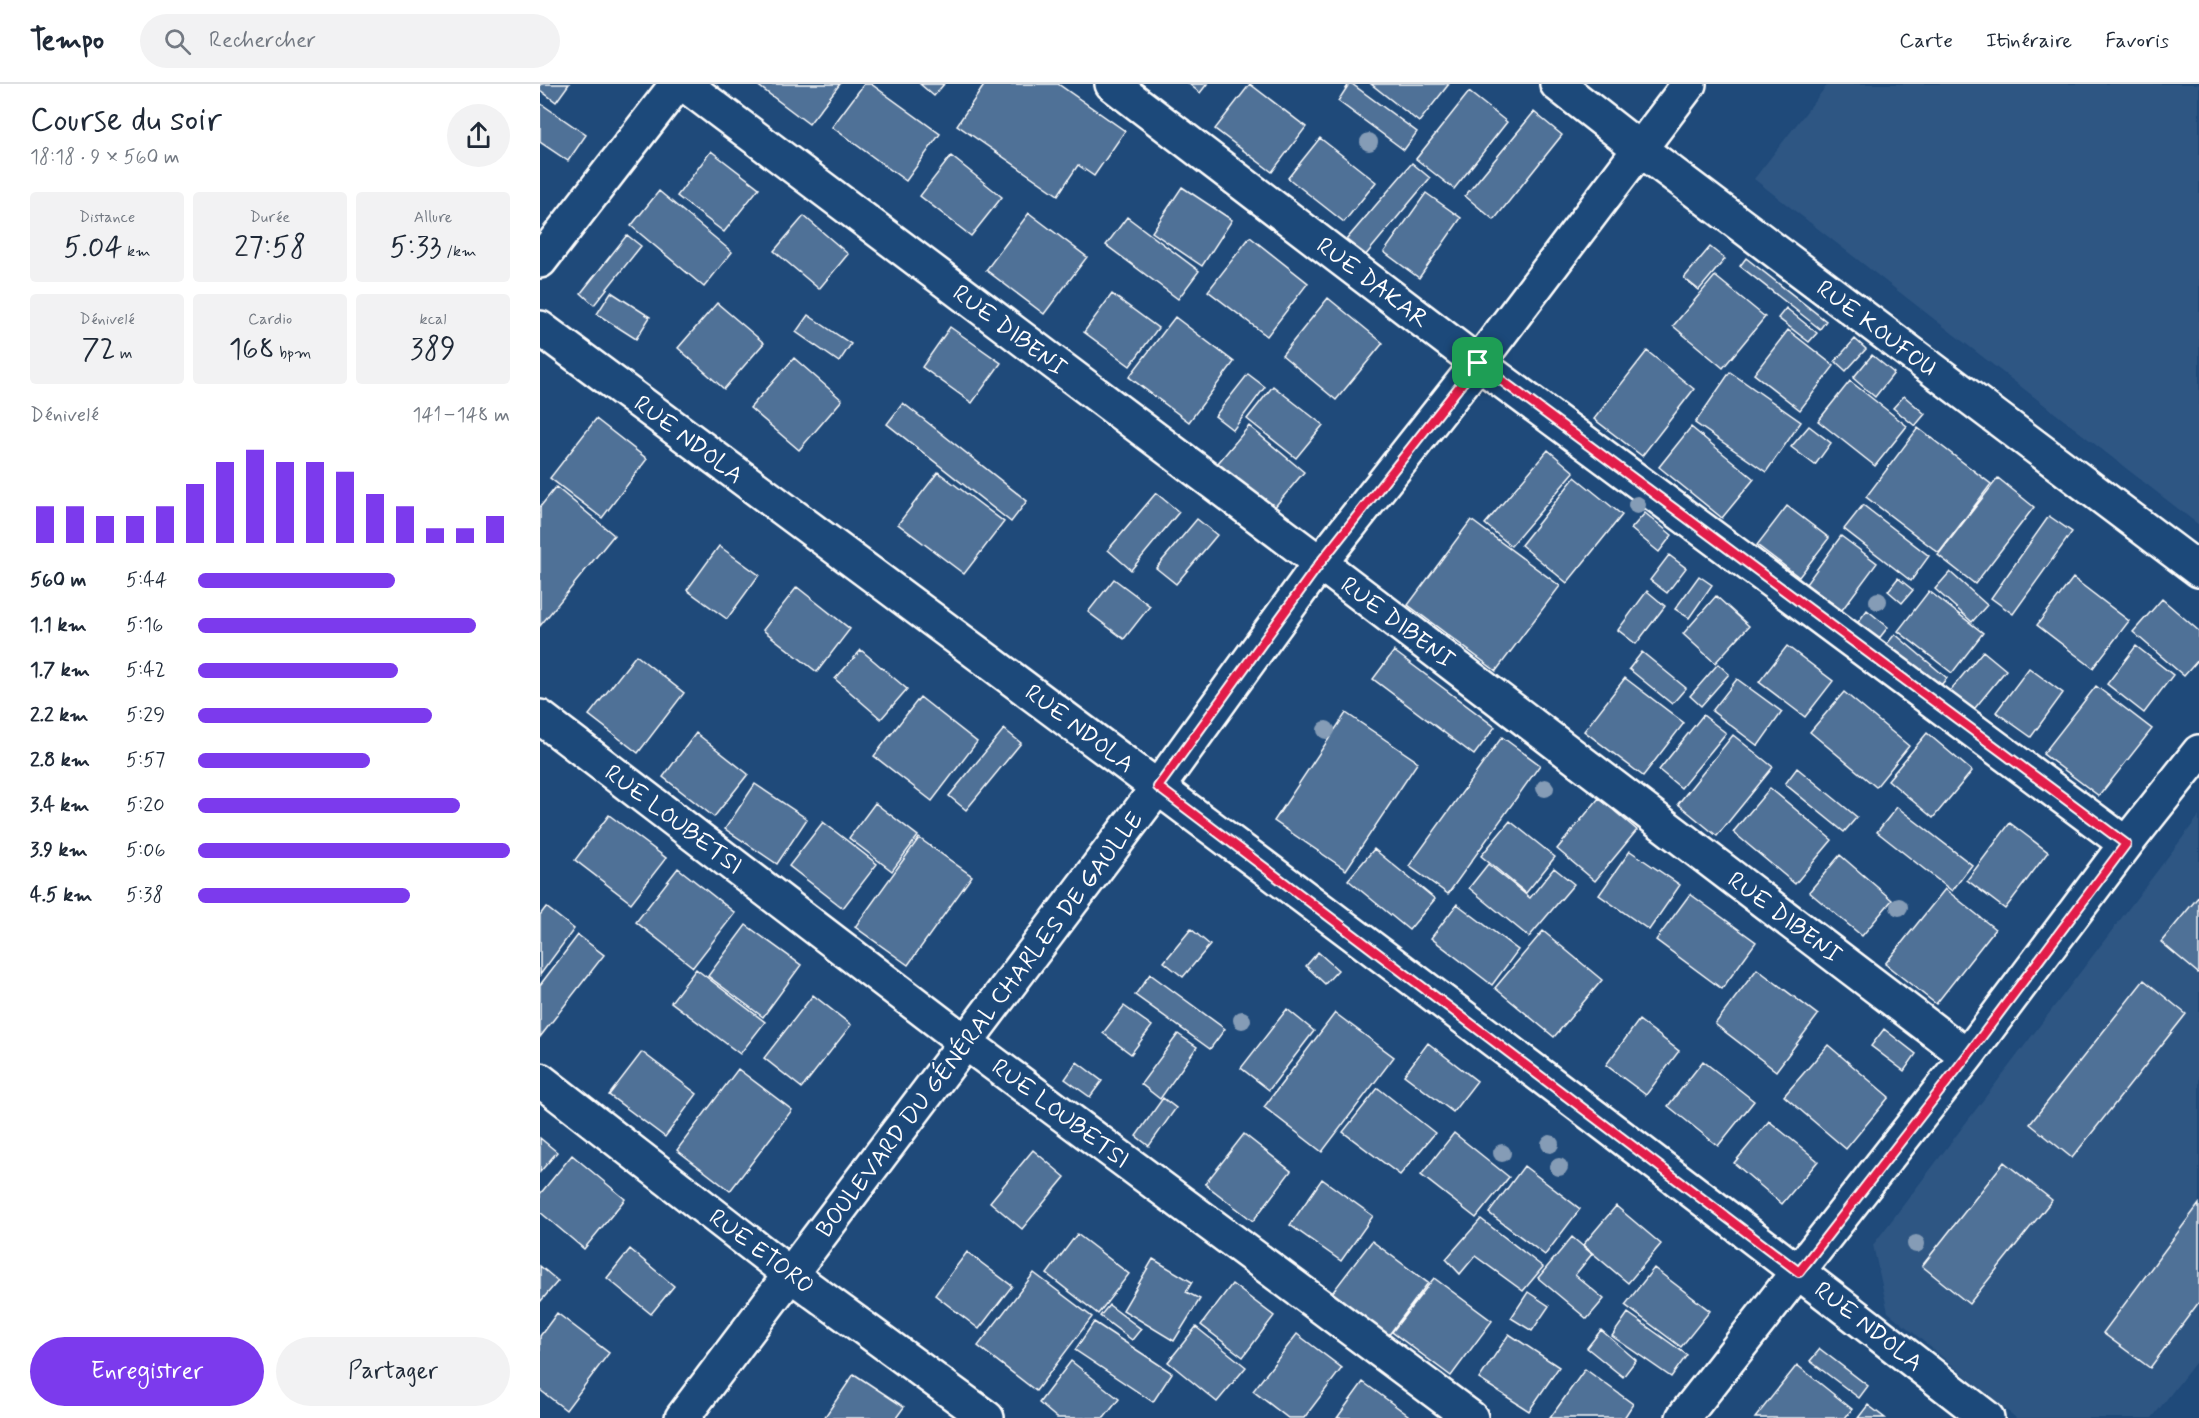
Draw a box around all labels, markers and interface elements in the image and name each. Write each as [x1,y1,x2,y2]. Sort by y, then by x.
search box [140,14,560,68]
text: Tempo [30,23,104,60]
icon: search [161,25,194,58]
text: Rechercher [209,27,316,55]
text: Carte [1899,27,1953,55]
text: Itinéraire [1986,27,2072,55]
text: Favoris [2105,27,2169,55]
text: Course du soir [30,99,222,143]
button: share [447,104,510,167]
text: 18:18 · 9 × 560 m [30,144,180,171]
text: Distance [79,207,135,228]
text: Durée [250,207,290,228]
text: Allure [414,207,452,228]
text: 5.04 [64,228,123,267]
text: 27:58 [234,228,306,267]
text: 5:33 [390,228,442,267]
street label: RUE DAKAR [1310,231,1435,336]
text: km [123,241,150,262]
text: /km [442,241,476,262]
street label: RUE KOUFOU [1810,274,1943,385]
street label: RUE DIBENI [946,278,1072,384]
text: Dénivelé [79,309,135,330]
text: Cardio [248,309,292,330]
text: kcal [420,309,446,330]
text: 72 [81,330,116,369]
text: 168 [229,330,275,369]
text: 389 [410,330,456,369]
pin [1452,337,1503,388]
text: m [116,343,133,364]
text: bpm [275,343,311,364]
icon: arrive [1461,346,1494,379]
street label: RUE NDOLA [627,389,749,492]
text: Dénivelé [30,402,99,429]
text: 141–148 m [413,402,510,429]
text: 560 m [30,567,86,594]
text: 5:44 [126,567,167,594]
street label: RUE DIBENI [1334,570,1460,676]
text: 1.1 km [30,612,87,639]
text: 5:16 [126,612,163,639]
text: 1.7 km [30,657,90,684]
text: 5:42 [126,657,166,684]
street label: RUE NDOLA [1018,678,1140,781]
text: 2.2 km [30,702,88,729]
text: 5:29 [126,702,165,729]
text: 2.8 km [30,747,90,774]
text: 5:57 [126,747,165,774]
street label: RUE LOUBETSI [598,758,748,882]
text: 3.4 km [30,792,89,819]
text: 5:20 [126,792,165,819]
street label: BOULEVARD DU GÉNÉRAL CHARLES DE GAULLE [808,804,1151,1244]
text: 3.9 km [30,837,88,864]
text: 5:06 [126,837,166,864]
street label: RUE DIBENI [1721,865,1847,971]
text: 4.5 km [30,882,92,909]
text: 5:38 [126,882,163,909]
street label: RUE LOUBETSI [985,1052,1135,1176]
street label: RUE ETORO [702,1202,820,1302]
street label: RUE NDOLA [1808,1275,1929,1379]
button: Enregistrer [30,1337,264,1406]
button: Partager [276,1337,510,1406]

